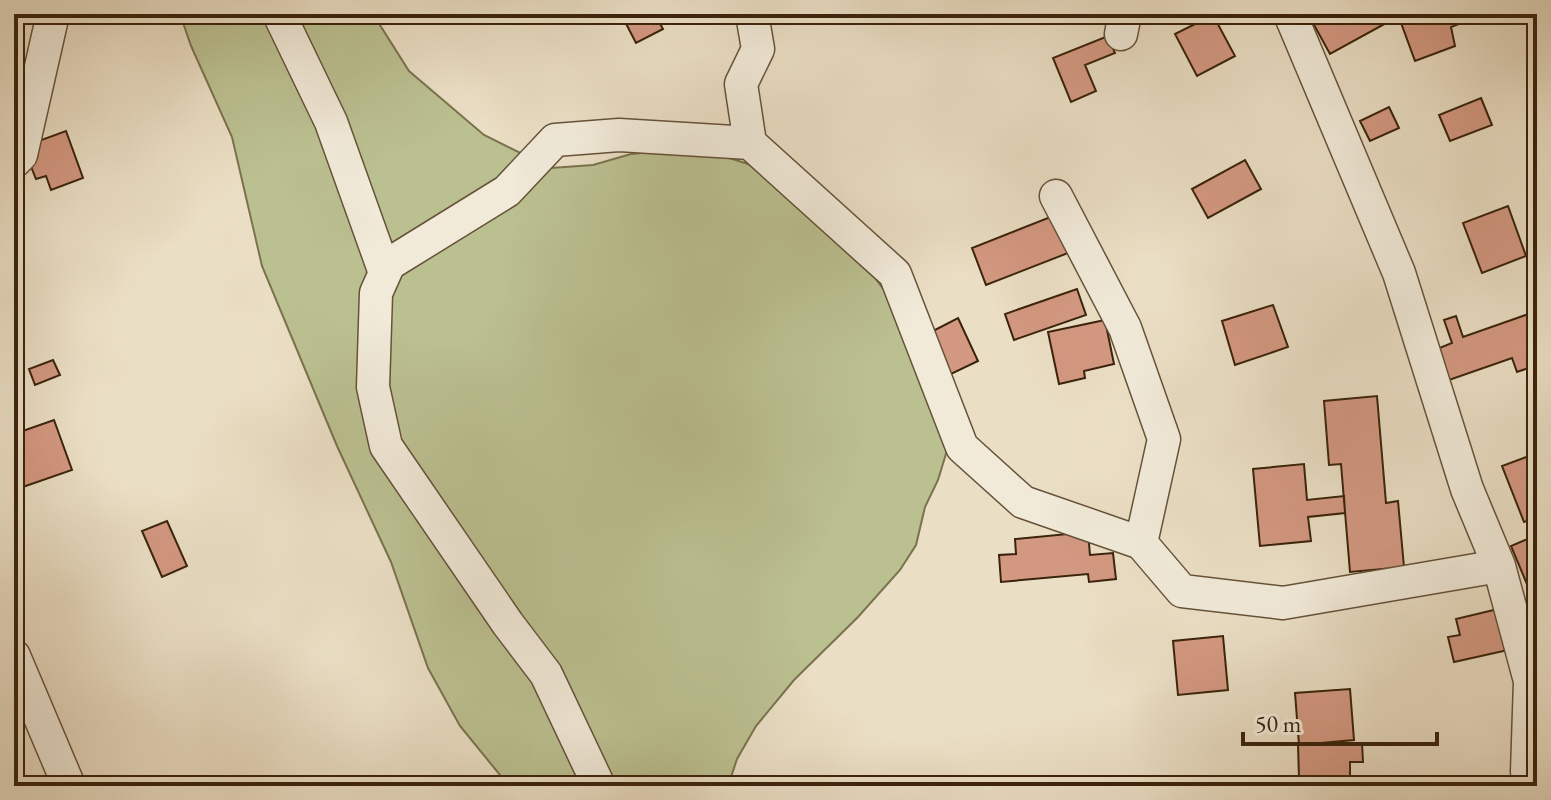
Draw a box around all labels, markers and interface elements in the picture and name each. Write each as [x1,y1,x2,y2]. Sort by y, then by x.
scale bar [1243,696,1437,746]
text: 50 m [1255,708,1302,739]

